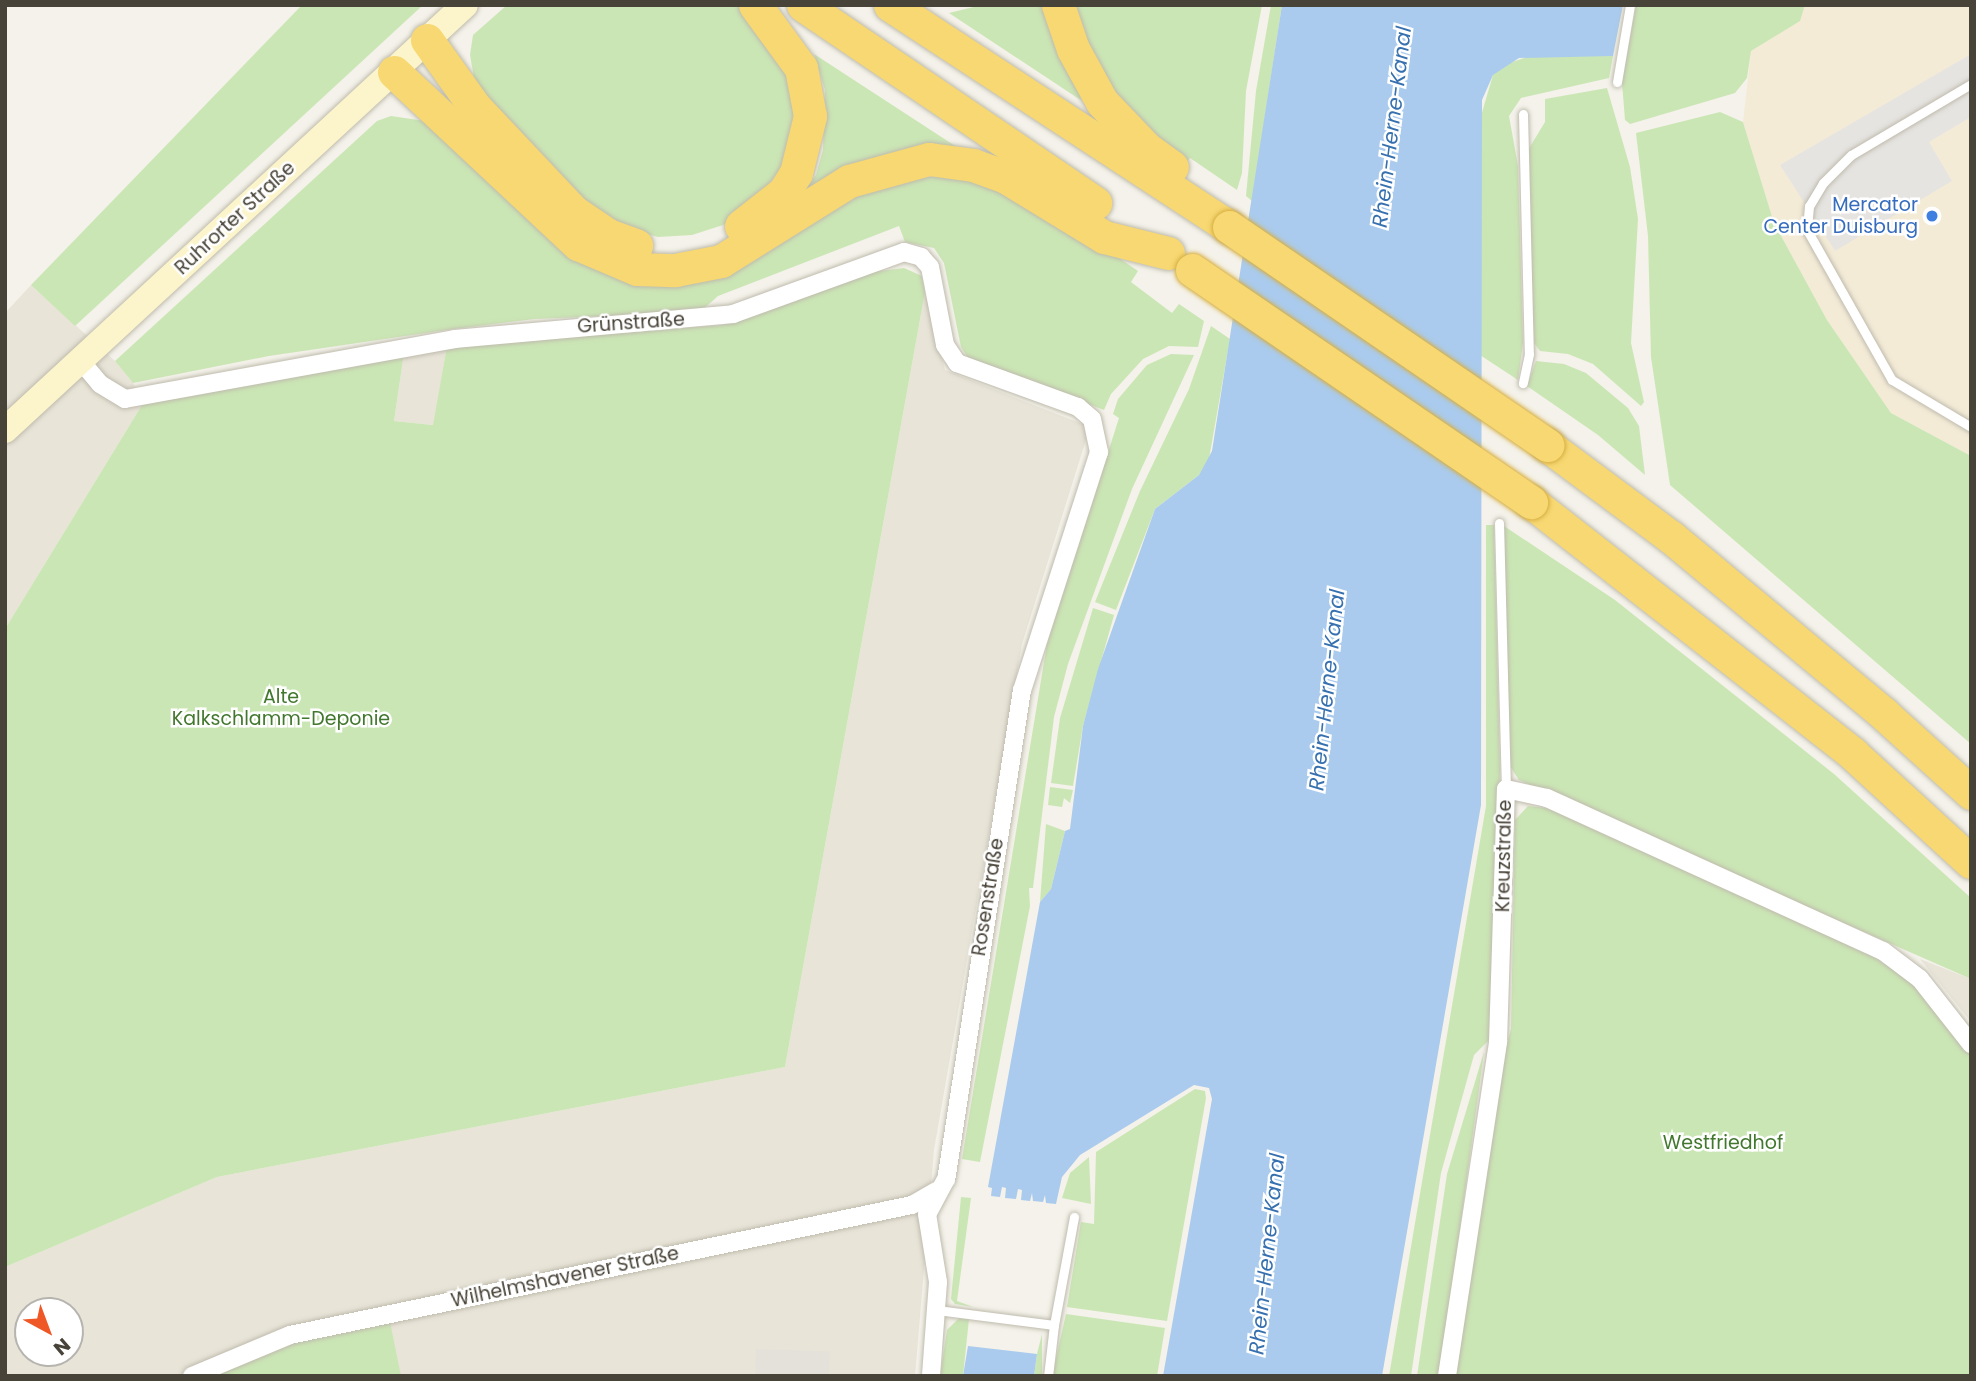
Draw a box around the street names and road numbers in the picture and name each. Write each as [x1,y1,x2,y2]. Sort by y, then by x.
street label: Ruhrorter Straße [170,157,300,279]
street label: Grünstraße [576,308,686,338]
street label: Kreuzstraße [1492,800,1516,912]
street label: Rosenstraße [967,836,1009,958]
street label: Wilhelmshavener Straße [449,1242,681,1312]

